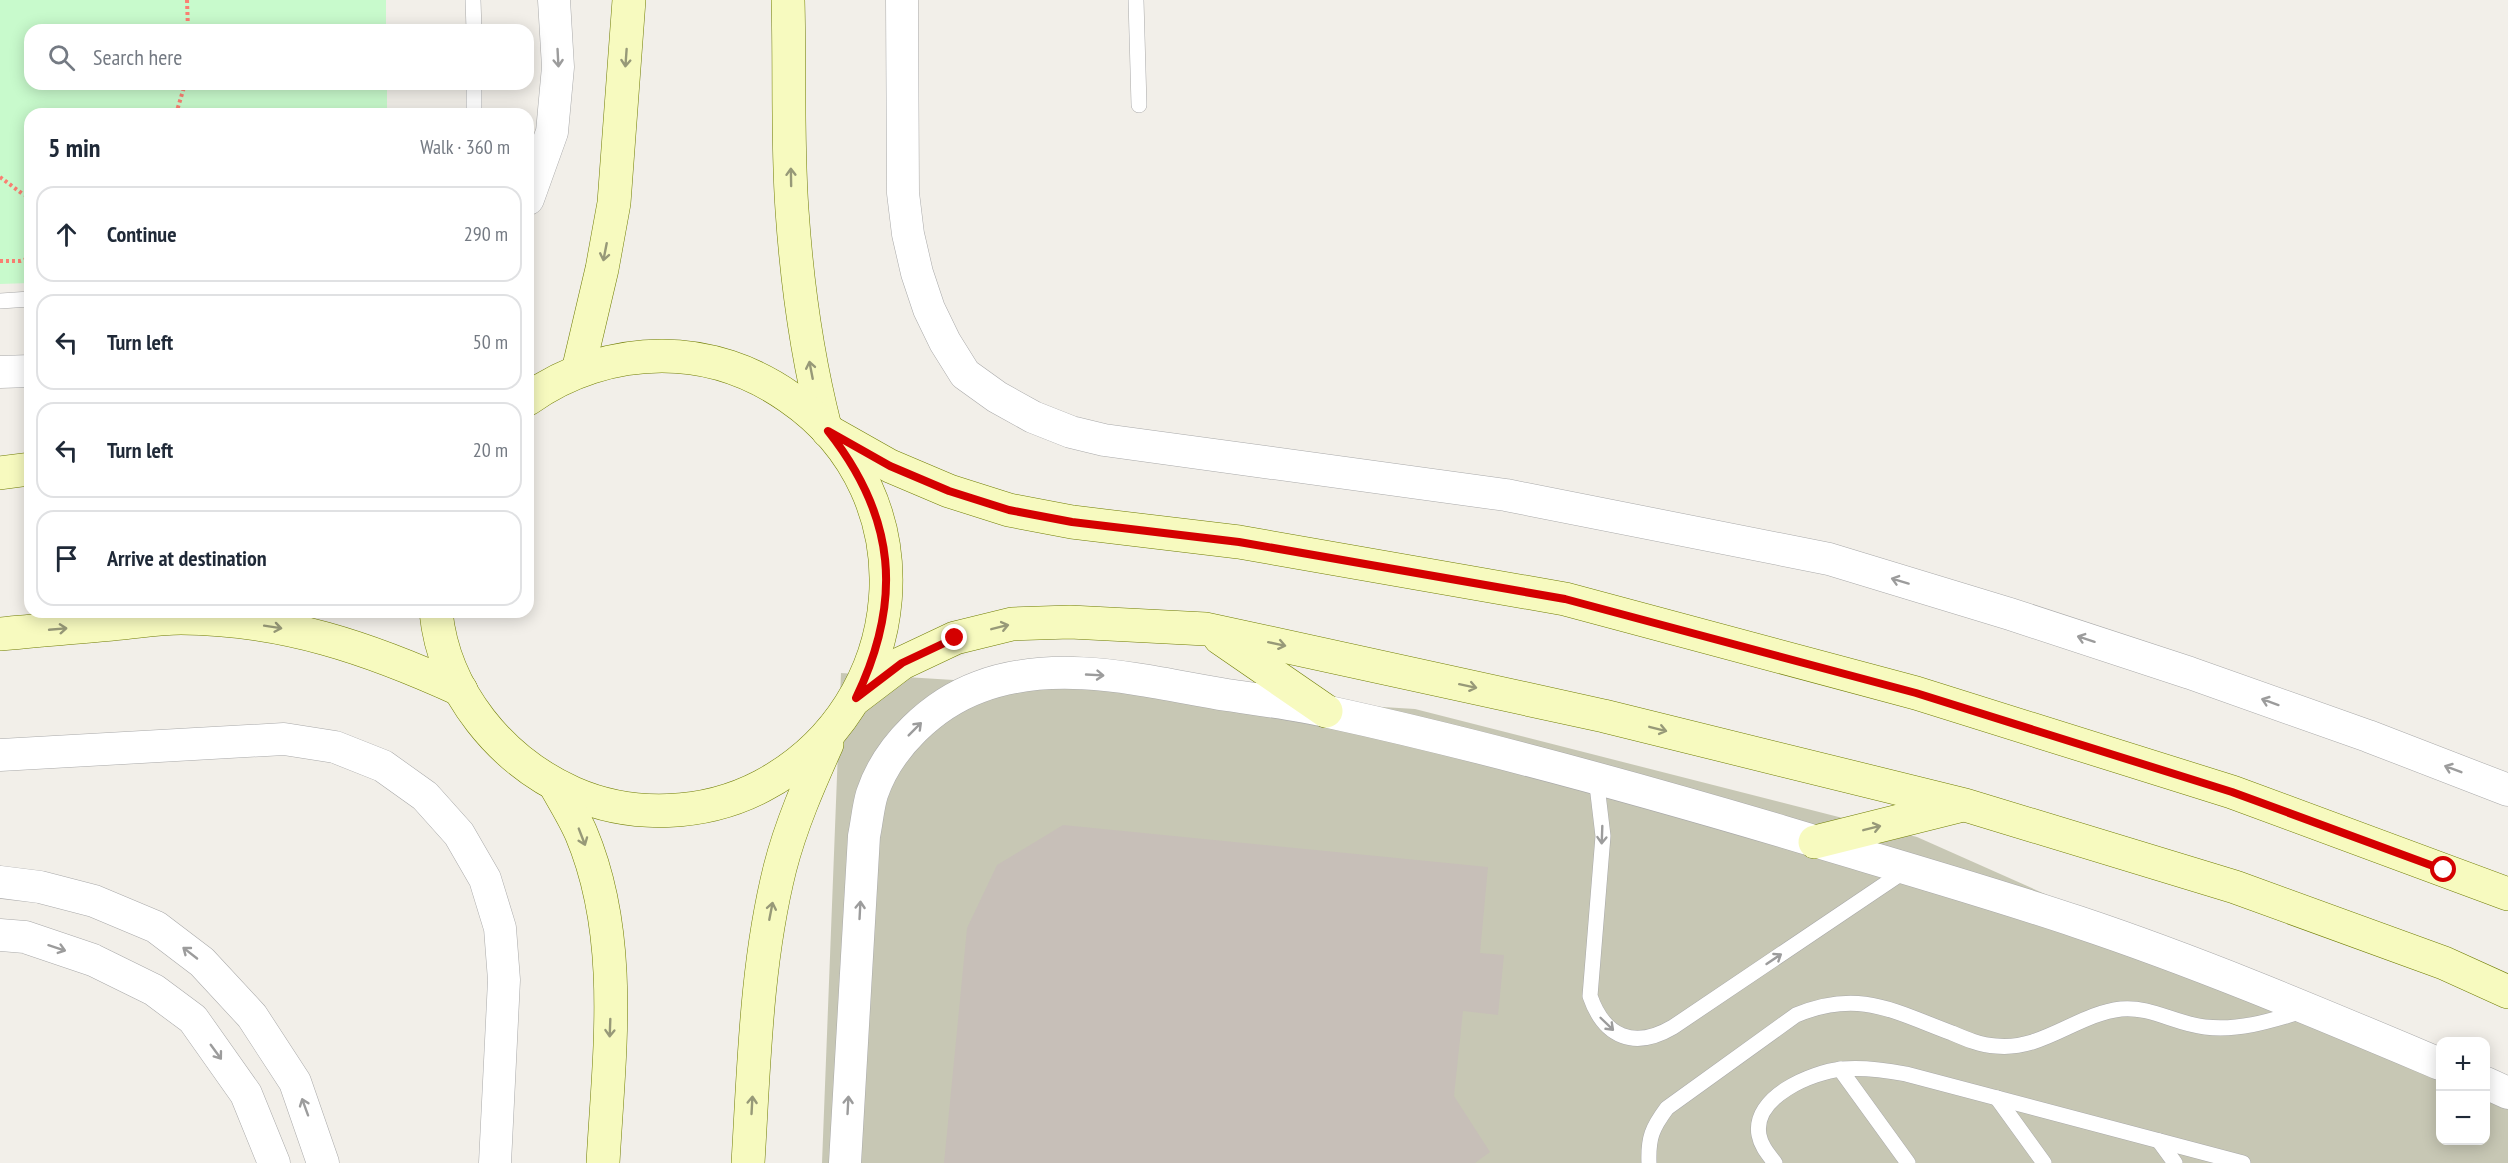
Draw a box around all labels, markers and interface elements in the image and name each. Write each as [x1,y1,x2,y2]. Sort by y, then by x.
search box [24,24,534,90]
icon: search [45,41,78,74]
text: Search here [93,43,182,71]
one-way arrow [552,48,563,68]
one-way arrow [621,48,632,68]
text: 5 min [48,131,101,164]
text: Walk · 360 m [420,134,510,160]
one-way arrow [786,167,797,187]
icon: ahead [50,218,83,251]
text: Continue [107,220,177,248]
text: 290 m [464,221,508,247]
one-way arrow [599,242,610,261]
icon: left [50,326,83,359]
text: Turn left [107,328,173,356]
text: 50 m [473,329,508,355]
one-way arrow [805,361,817,380]
icon: left [50,434,83,467]
text: Turn left [107,436,173,464]
text: 20 m [473,437,508,463]
icon: arrive [50,542,83,575]
text: Arrive at destination [107,544,267,572]
one-way arrow [1891,574,1910,585]
one-way arrow [991,621,1010,633]
one-way arrow [263,622,283,633]
one-way arrow [48,623,68,634]
route end [941,624,967,650]
one-way arrow [2077,632,2096,643]
one-way arrow [1267,639,1286,651]
one-way arrow [1084,669,1104,680]
one-way arrow [1457,681,1477,692]
one-way arrow [2261,695,2280,706]
one-way arrow [907,722,922,737]
one-way arrow [1648,724,1667,736]
one-way arrow [2445,762,2463,773]
one-way arrow [1862,821,1881,833]
one-way arrow [1597,825,1608,844]
one-way arrow [577,827,588,846]
route start [2430,856,2456,882]
one-way arrow [854,900,865,920]
one-way arrow [766,901,777,921]
one-way arrow [47,943,66,954]
one-way arrow [182,946,198,959]
one-way arrow [1765,953,1781,965]
one-way arrow [1599,1017,1614,1031]
one-way arrow [605,1018,616,1038]
map controls [2436,1037,2490,1145]
button: + [2436,1037,2490,1091]
one-way arrow [210,1043,222,1060]
button: − [2436,1091,2490,1145]
one-way arrow [746,1095,757,1115]
one-way arrow [843,1095,854,1115]
one-way arrow [298,1098,309,1117]

